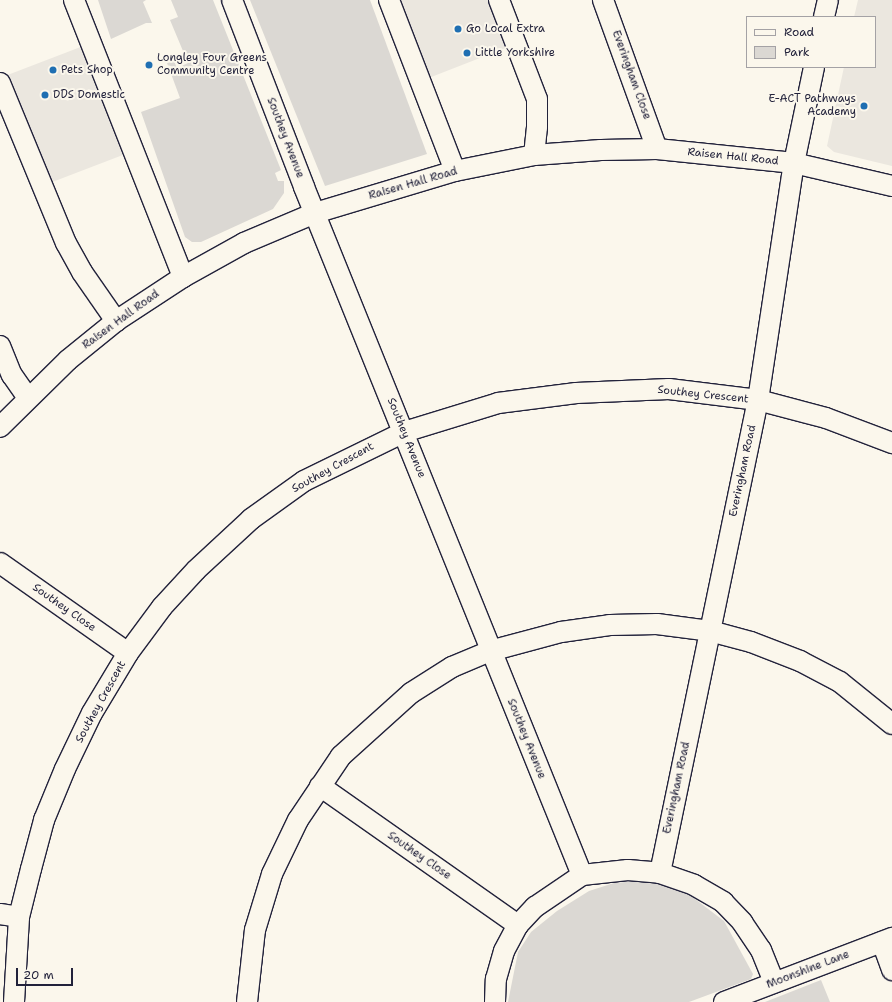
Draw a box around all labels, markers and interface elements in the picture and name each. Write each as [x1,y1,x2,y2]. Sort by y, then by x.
legend [746,16,876,68]
place label: Go Local Extra [466,22,545,36]
marker: Go Local Extra [453,24,463,34]
text: Road [784,24,814,40]
street label: Everingham Close [609,29,653,121]
text: Park [784,44,810,60]
place label: Little Yorkshire [475,46,555,60]
marker: Little Yorkshire [462,48,472,58]
place label: Longley Four Greens Community Centre [157,52,267,78]
marker: Longley Four Greens Community Centre [144,60,154,70]
place label: Pets Shop [61,63,113,77]
marker: Pets Shop [48,65,58,75]
place label: DDS Domestic [53,88,125,102]
marker: DDS Domestic [40,90,50,100]
place label: E-ACT Pathways Academy [769,93,856,119]
street label: Southey Avenue [264,96,306,180]
marker: E-ACT Pathways Academy [859,101,869,111]
street label: Raisen Hall Road [687,146,779,168]
street label: Raisen Hall Road [367,165,459,203]
street label: Raisen Hall Road [80,288,162,352]
street label: Southey Crescent [657,384,749,406]
street label: Southey Avenue [384,396,428,480]
street label: Everingham Road [727,424,759,518]
street label: Southey Crescent [290,440,376,496]
street label: Southey Close [30,581,98,635]
street label: Southey Crescent [73,659,129,745]
street label: Southey Avenue [504,697,548,781]
street label: Everingham Road [661,741,693,835]
street label: Southey Close [385,829,453,883]
street label: Moonshine Lane [765,948,851,992]
scale bar [18,960,75,986]
text: 20 m [23,967,54,983]

